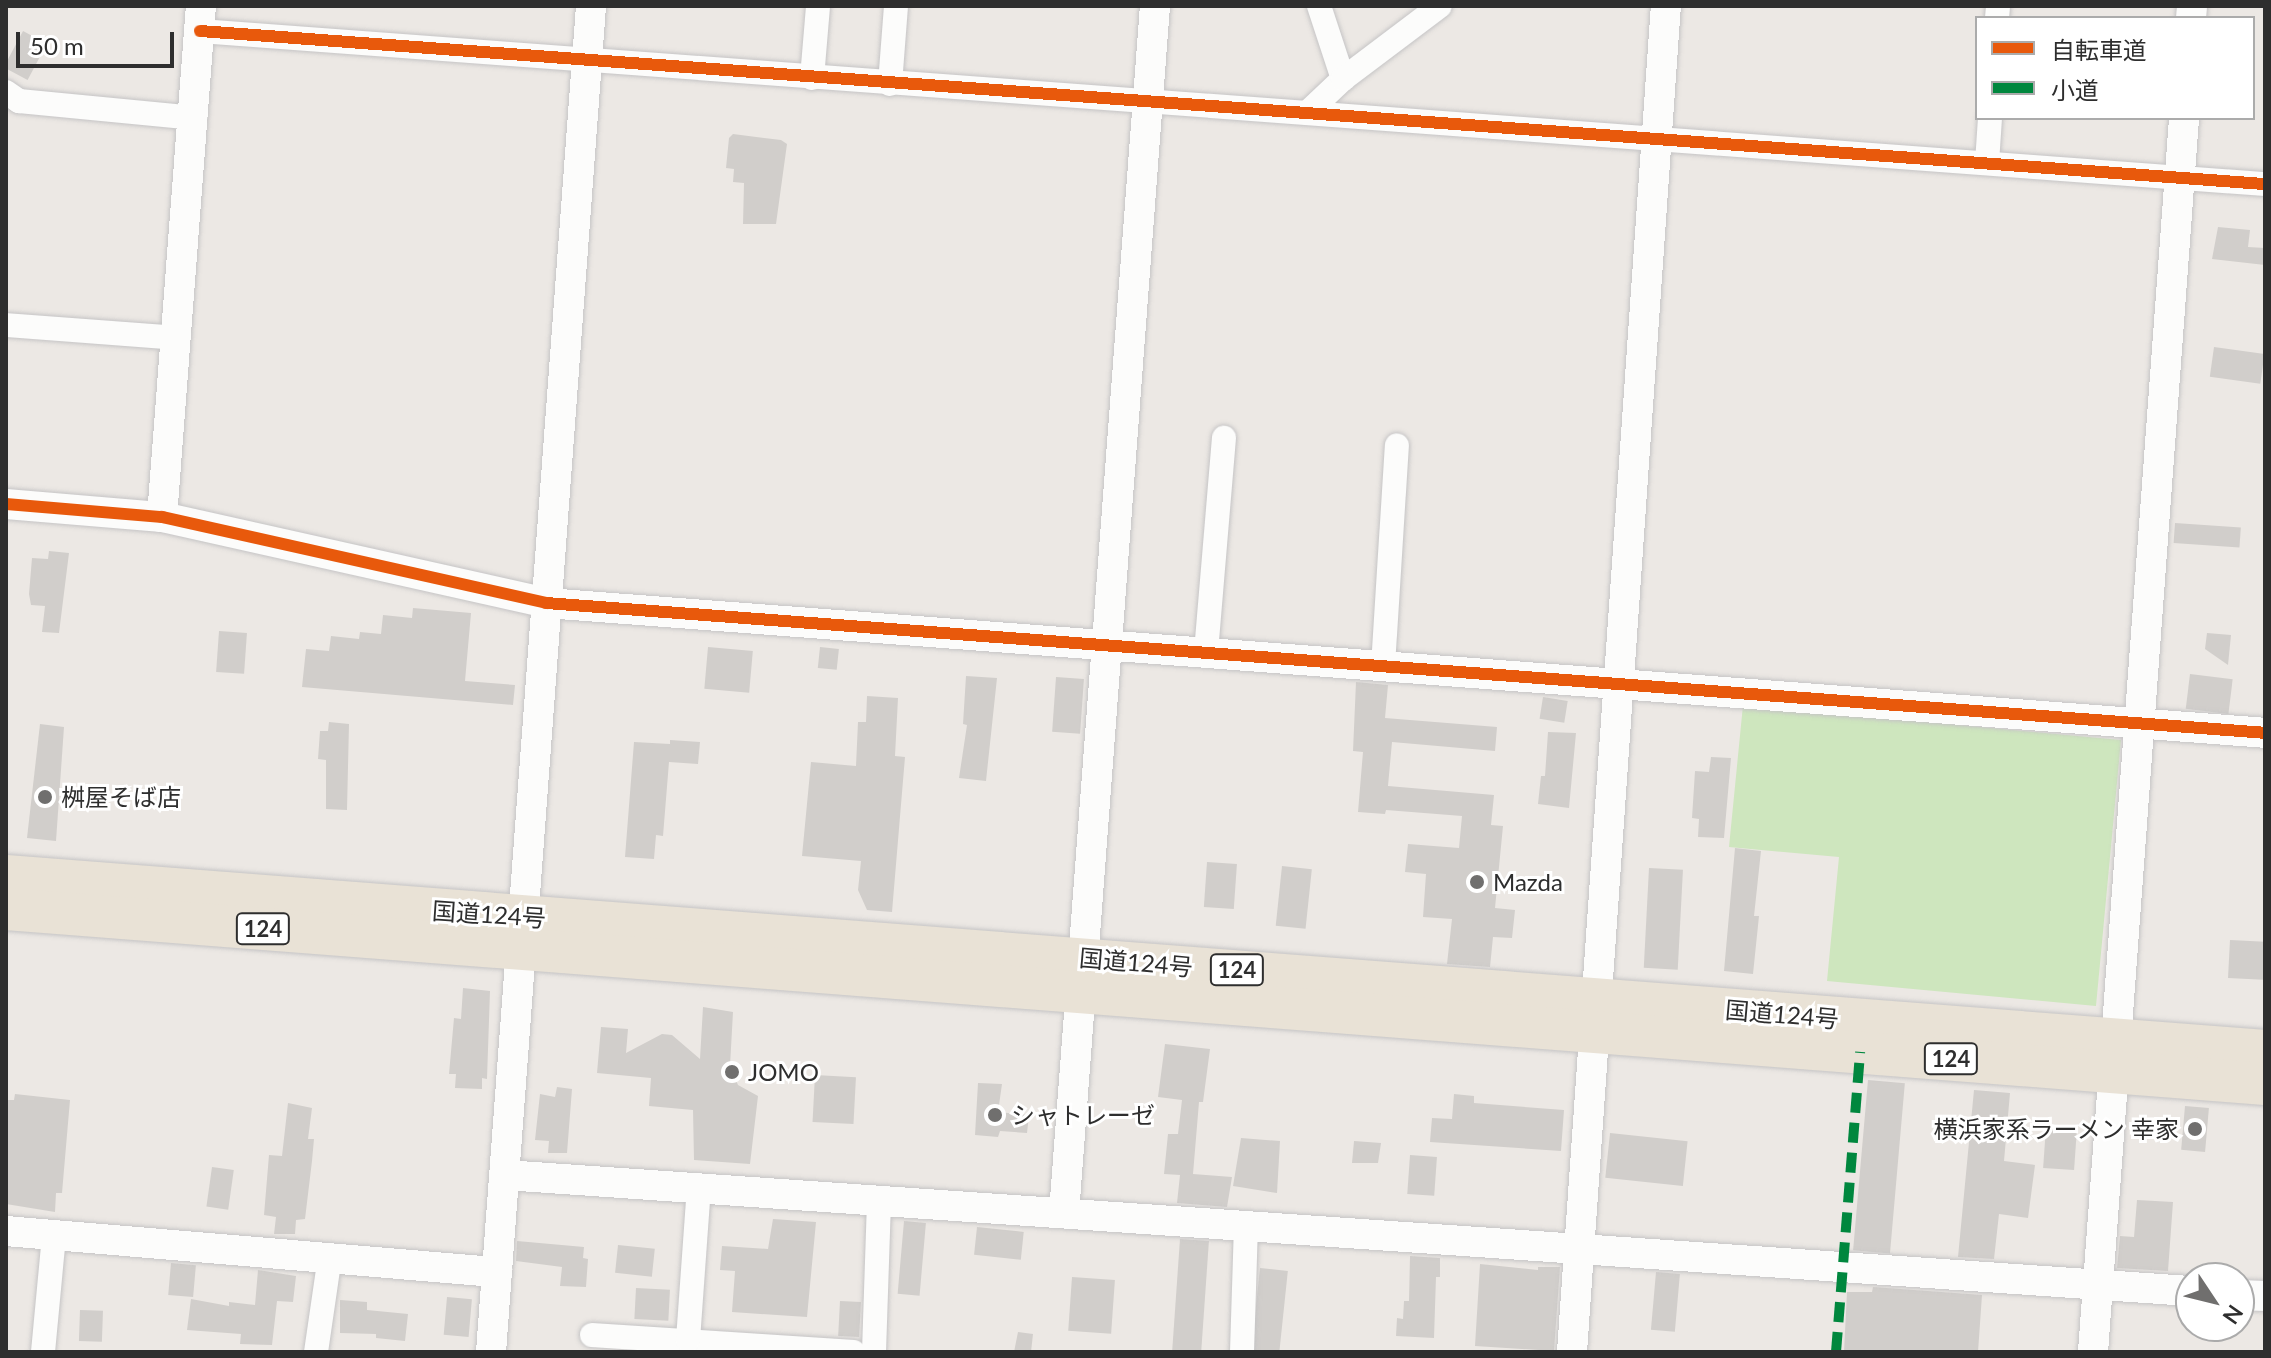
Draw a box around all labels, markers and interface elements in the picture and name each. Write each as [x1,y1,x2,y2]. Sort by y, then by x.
scale bar [20,16,178,66]
legend [1975,16,2255,120]
text: 50 m [30,31,84,60]
text: 自転車道 [2051,35,2147,64]
text: 小道 [2051,75,2099,104]
place label: 桝屋そば店 [61,783,181,811]
marker: 桝屋そば店 [36,788,54,806]
place label: Mazda [1493,868,1563,896]
marker: Mazda [1468,873,1486,891]
street label: 国道124号 [431,896,547,932]
road number: 124 [235,911,291,947]
street label: 国道124号 [1078,943,1194,981]
road number: 124 [1209,952,1265,988]
street label: 国道124号 [1724,995,1840,1033]
road number: 124 [1923,1041,1979,1077]
place label: JOMO [748,1058,819,1086]
marker: JOMO [723,1063,741,1081]
place label: シャトレーゼ [1011,1101,1155,1129]
marker: シャトレーゼ [986,1106,1004,1124]
place label: 横浜家系ラーメン 幸家 [1933,1115,2179,1143]
marker: 横浜家系ラーメン 幸家 [2186,1120,2204,1138]
north arrow [2175,1262,2255,1342]
text: N [2218,1300,2249,1330]

